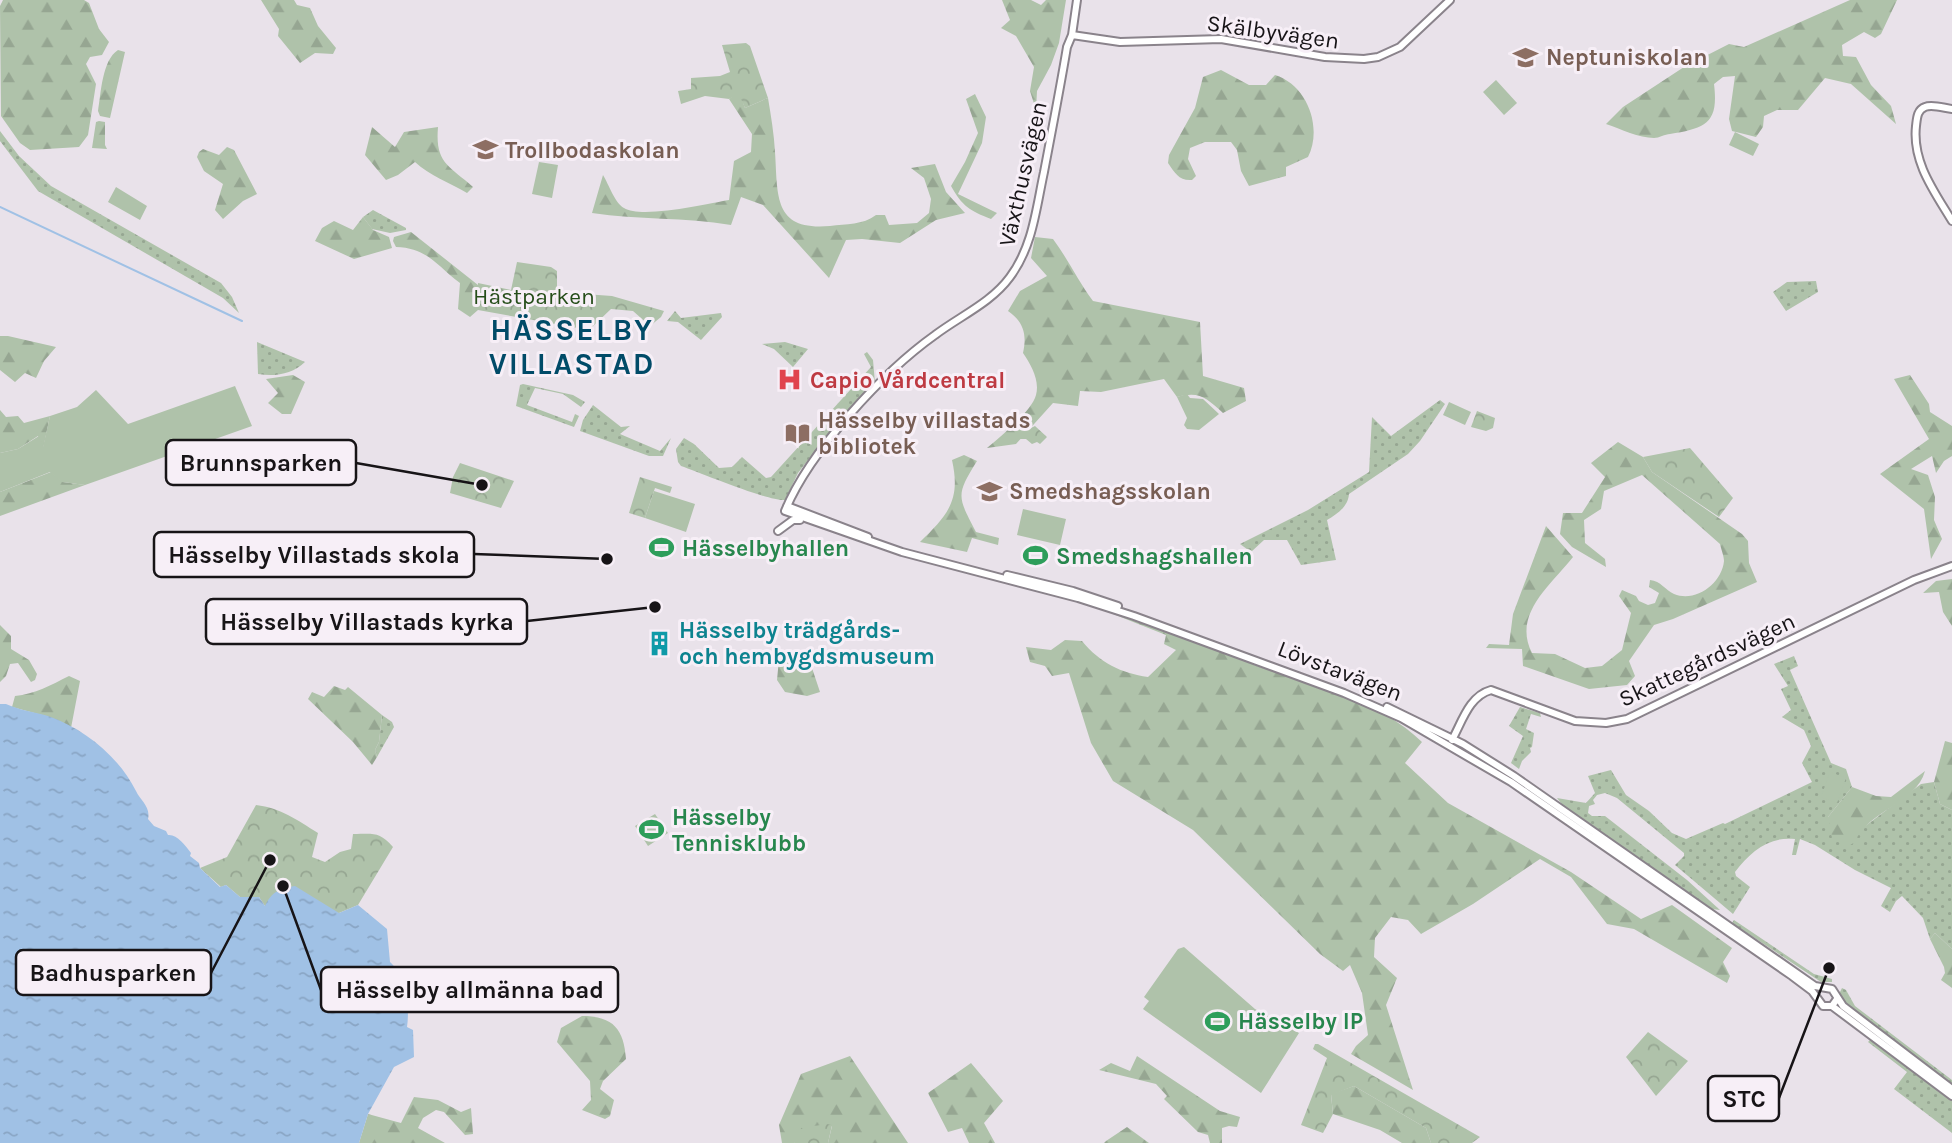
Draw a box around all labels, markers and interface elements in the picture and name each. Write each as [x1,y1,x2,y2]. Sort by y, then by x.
street label: Skälbyvägen [1205,9,1341,55]
school or university icon: Neptuniskolan [1512,43,1540,71]
place label: Neptuniskolan [1546,44,1708,71]
street label: Växthusvägen [993,99,1053,249]
school or university icon: Trollbodaskolan [471,136,499,164]
place label: Trollbodaskolan [505,137,680,164]
park label: Hästparken [473,283,595,310]
district label: HÄSSELBY VILLASTAD [489,312,655,382]
hospital icon: Capio Vårdcentral [776,366,804,394]
place label: Capio Vårdcentral [810,367,1005,394]
place label: Hässelby villastads bibliotek [818,407,1031,460]
library icon: Hässelby villastads bibliotek [784,419,812,447]
callout: Brunnsparken [166,440,356,485]
text: Brunnsparken [180,449,342,477]
school or university icon: Smedshagsskolan [975,477,1003,505]
place label: Smedshagsskolan [1009,478,1211,505]
callout: Hässelby Villastads skola [154,532,474,577]
sports icon: Hässelbyhallen [648,534,676,562]
place label: Hässelbyhallen [682,535,849,562]
text: Hässelby Villastads skola [168,541,460,569]
sports icon: Smedshagshallen [1022,542,1050,570]
place label: Smedshagshallen [1056,543,1253,570]
callout: Hässelby Villastads kyrka [206,599,527,644]
street label: Skattegårdsvägen [1615,607,1799,713]
text: Hässelby Villastads kyrka [220,608,514,636]
place label: Hässelby trädgårds- och hembygdsmuseum [679,617,935,670]
building icon: Hässelby trädgårds- och hembygdsmuseum [645,629,673,657]
street label: Lövstavägen [1274,635,1406,707]
place label: Hässelby Tennisklubb [672,804,806,857]
sports icon: Hässelby Tennisklubb [638,816,666,844]
callout: Badhusparken [16,950,211,995]
text: Badhusparken [30,959,196,987]
callout: Hässelby allmänna bad [321,967,618,1012]
text: Hässelby allmänna bad [336,976,604,1004]
sports icon: Hässelby IP [1204,1007,1232,1035]
place label: Hässelby IP [1238,1008,1363,1035]
callout: STC [1708,1076,1779,1121]
text: STC [1722,1085,1766,1113]

